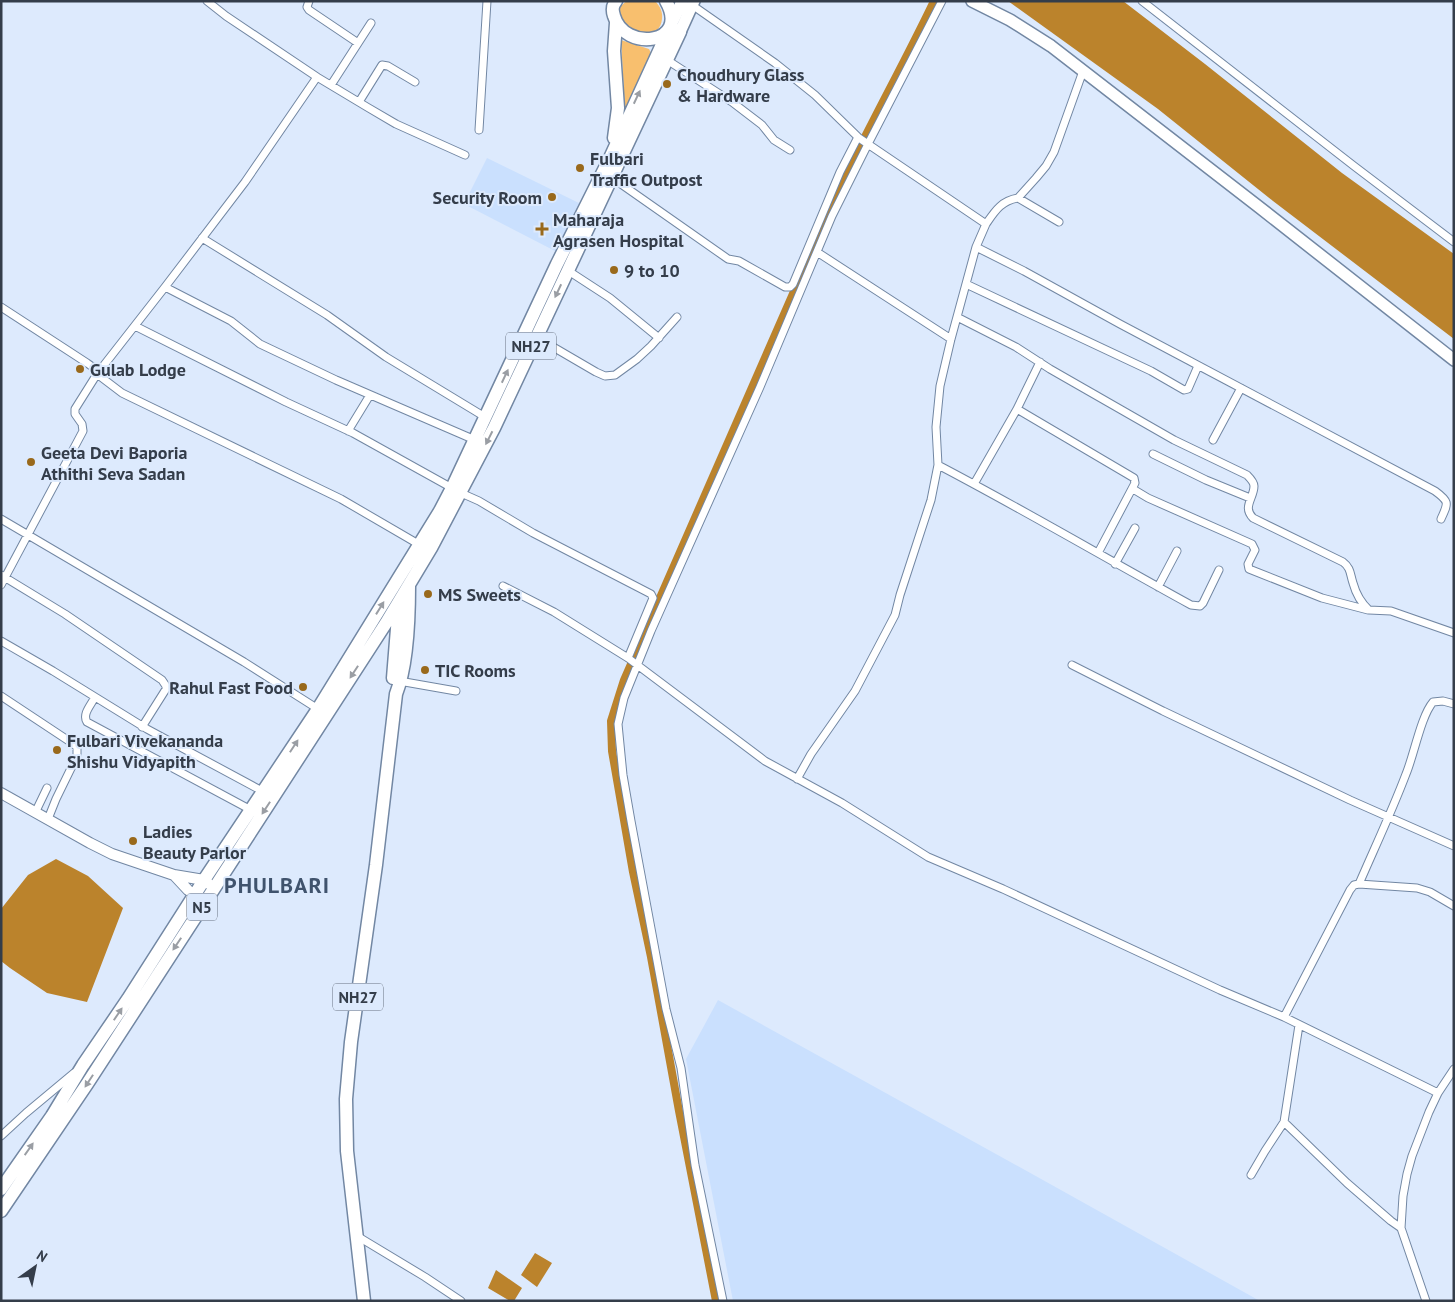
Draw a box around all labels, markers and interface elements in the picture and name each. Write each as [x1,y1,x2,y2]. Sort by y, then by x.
place label: Choudhury Glass & Hardware [677,63,805,107]
marker: Choudhury Glass & Hardware [661,78,673,90]
one-way arrow [634,90,642,104]
place label: Fulbari Traffic Outpost [590,147,703,191]
marker: Fulbari Traffic Outpost [574,162,586,174]
place label: Security Room [433,186,542,209]
marker: Security Room [546,191,558,203]
place label: Maharaja Agrasen Hospital [553,208,684,252]
marker: Maharaja Agrasen Hospital [535,222,549,236]
place label: 9 to 10 [624,259,680,282]
marker: 9 to 10 [608,264,620,276]
one-way arrow [553,284,561,298]
road number: NH27 [506,332,556,360]
place label: Gulab Lodge [90,358,186,381]
marker: Gulab Lodge [74,363,86,375]
one-way arrow [501,369,509,383]
one-way arrow [485,431,493,445]
place label: Geeta Devi Baporia Athithi Seva Sadan [41,441,188,485]
marker: Geeta Devi Baporia Athithi Seva Sadan [25,456,37,468]
place label: MS Sweets [438,583,521,606]
marker: MS Sweets [422,588,434,600]
one-way arrow [376,602,385,615]
place label: TIC Rooms [435,659,516,682]
marker: TIC Rooms [419,664,431,676]
one-way arrow [350,665,359,679]
place label: Rahul Fast Food [169,676,293,699]
marker: Rahul Fast Food [297,681,309,693]
place label: Fulbari Vivekananda Shishu Vidyapith [67,729,223,773]
one-way arrow [289,739,298,753]
marker: Fulbari Vivekananda Shishu Vidyapith [51,744,63,756]
one-way arrow [261,802,271,815]
place label: Ladies Beauty Parlor [143,820,247,864]
marker: Ladies Beauty Parlor [127,835,139,847]
district label: PHULBARI [224,871,330,899]
road number: N5 [187,894,217,920]
one-way arrow [173,938,182,951]
road number: NH27 [333,984,383,1010]
one-way arrow [113,1007,123,1020]
one-way arrow [84,1074,94,1088]
one-way arrow [24,1142,34,1156]
north arrow [10,1242,60,1292]
text: N [33,1246,51,1266]

